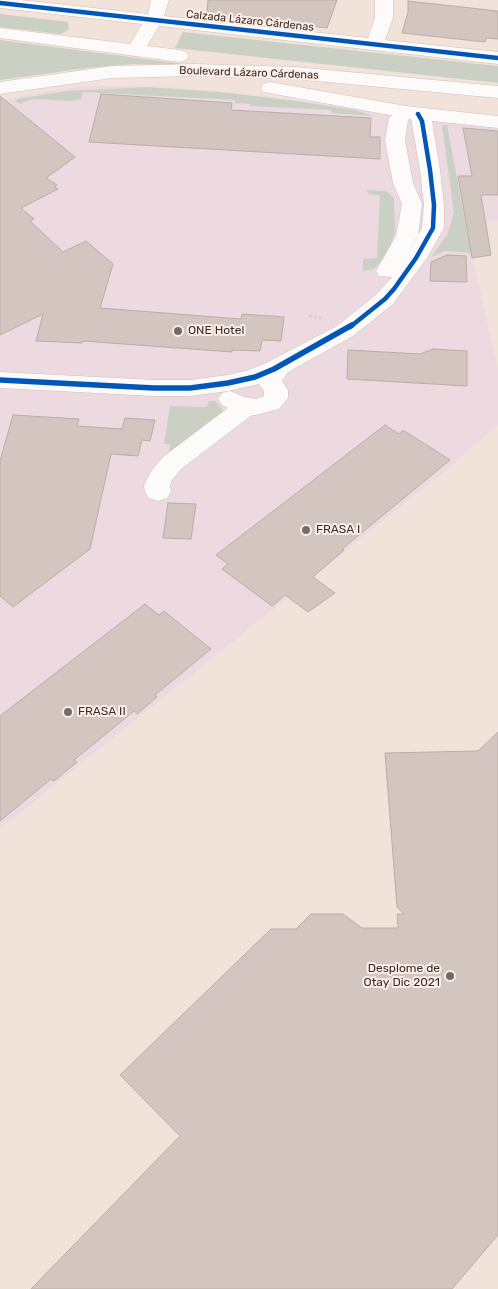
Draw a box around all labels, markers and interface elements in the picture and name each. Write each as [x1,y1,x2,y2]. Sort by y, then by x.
street label: Calzada Lázaro Cárdenas [185,8,315,34]
street label: Boulevard Lázaro Cárdenas [179,64,319,82]
place label: ONE Hotel [188,324,244,338]
marker: ONE Hotel [172,325,184,337]
place label: FRASA I [316,523,360,537]
marker: FRASA I [300,524,312,536]
place label: FRASA II [78,705,126,719]
marker: FRASA II [62,706,74,718]
place label: Desplome de Otay Dic 2021 [364,962,440,990]
marker: Desplome de Otay Dic 2021 [444,970,456,982]

